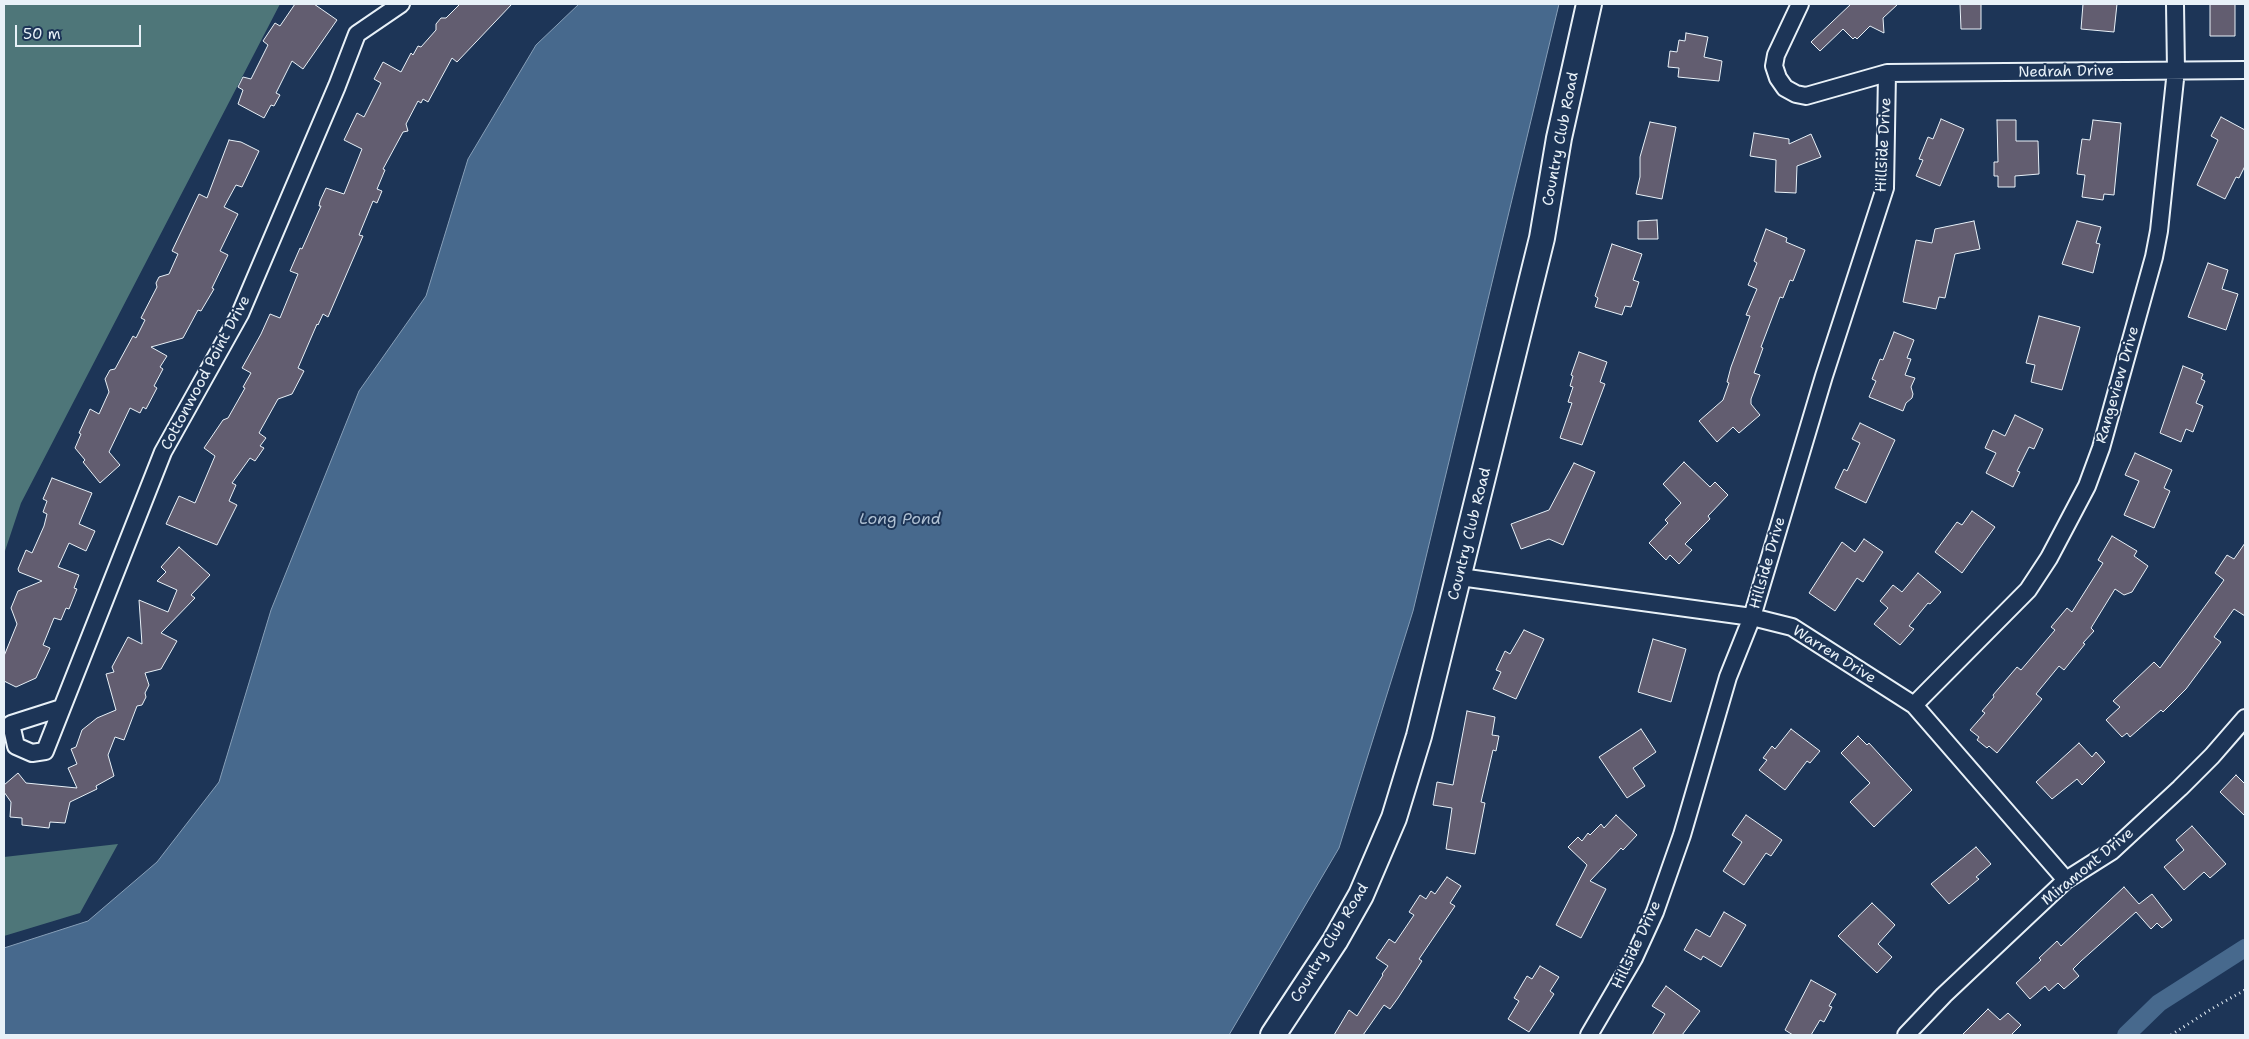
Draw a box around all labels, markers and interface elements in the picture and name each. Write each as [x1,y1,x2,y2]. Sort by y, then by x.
scale bar [18,15,144,47]
text: 50 m [23,24,61,44]
street label: Nedrah Drive [2018,62,2114,82]
street label: Country Club Road [1539,71,1583,207]
street label: Hillside Drive [1873,97,1895,193]
street label: Cottonwood Point Drive [158,293,254,453]
street label: Rangeview Drive [2093,324,2143,446]
street label: Country Club Road [1445,466,1495,602]
water label: Long Pond [859,510,941,530]
street label: Hillside Drive [1746,515,1790,611]
street label: Warren Drive [1789,622,1879,688]
street label: Miramont Drive [2038,824,2138,910]
street label: Country Club Road [1287,880,1373,1006]
street label: Hillside Drive [1609,898,1665,992]

